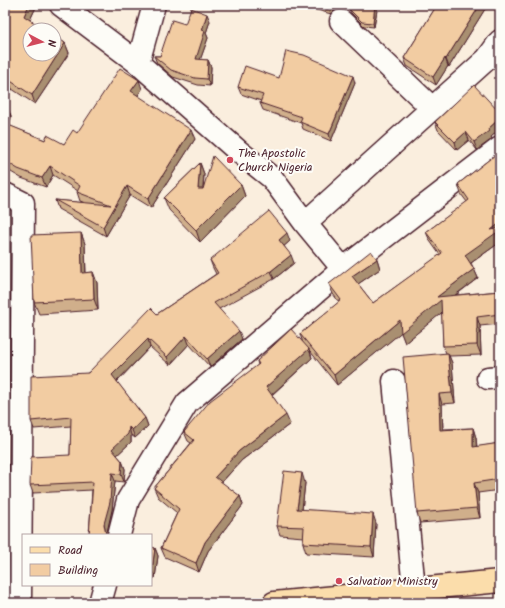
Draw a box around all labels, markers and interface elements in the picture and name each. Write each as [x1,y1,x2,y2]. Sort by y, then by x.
north arrow [22,22,62,62]
text: N [42,39,60,48]
place label: The Apostolic Church Nigeria [238,144,313,177]
marker: The Apostolic Church Nigeria [225,155,235,165]
legend [22,534,152,586]
text: Road [58,541,83,560]
text: Building [58,561,98,580]
place label: Salvation Ministry [347,572,438,591]
marker: Salvation Ministry [334,576,344,586]

